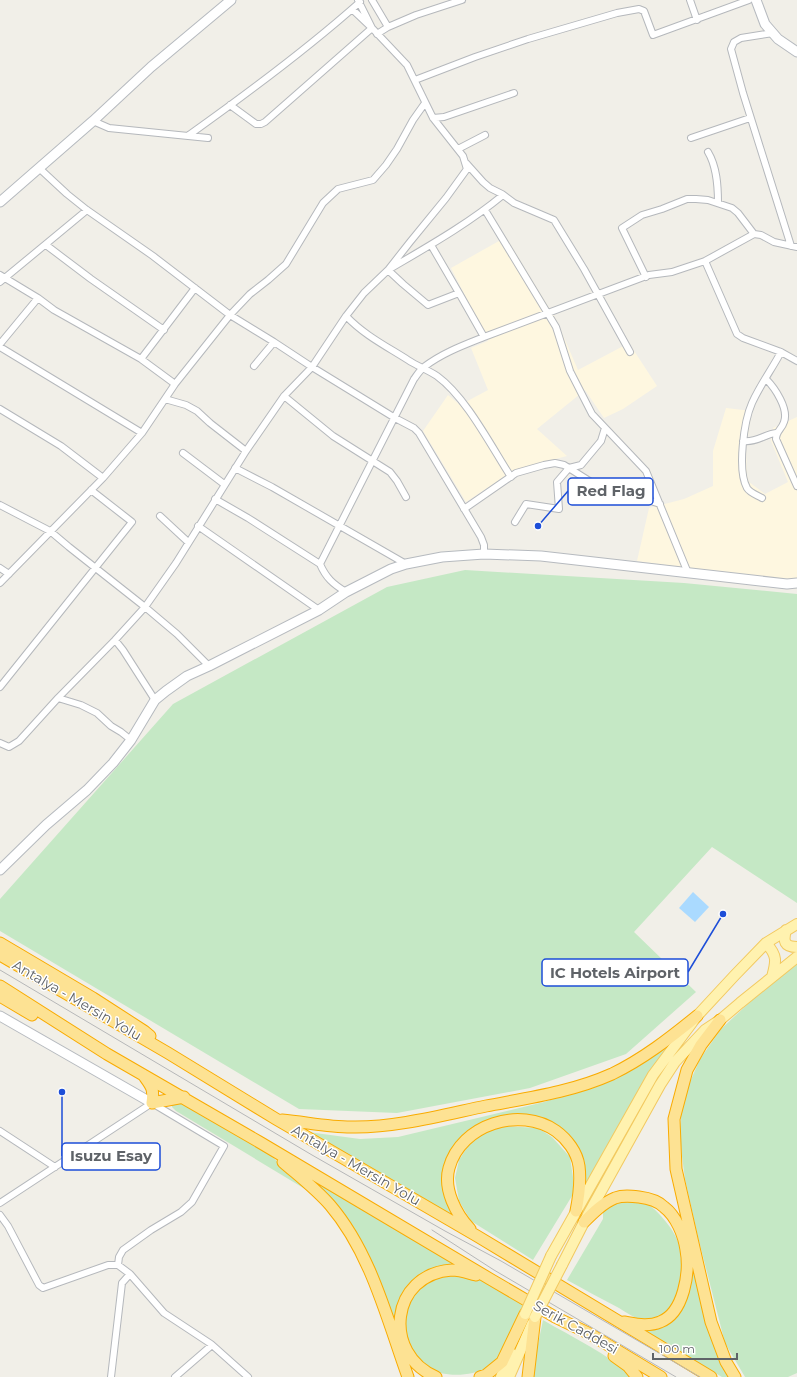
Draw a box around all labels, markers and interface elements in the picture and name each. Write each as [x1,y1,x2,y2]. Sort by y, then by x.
callout: Red Flag [568,478,653,505]
text: Red Flag [576,481,646,500]
street label: Antalya - Mersin Yolu [9,956,145,1044]
callout: IC Hotels Airport [542,959,688,986]
text: IC Hotels Airport [550,963,681,982]
street label: Antalya - Mersin Yolu [288,1121,424,1209]
callout: Isuzu Esay [62,1143,160,1170]
text: Isuzu Esay [70,1146,153,1165]
street label: Serik Caddesi [530,1296,622,1358]
scale bar [653,1335,737,1361]
text: 100 m [659,1341,695,1356]

